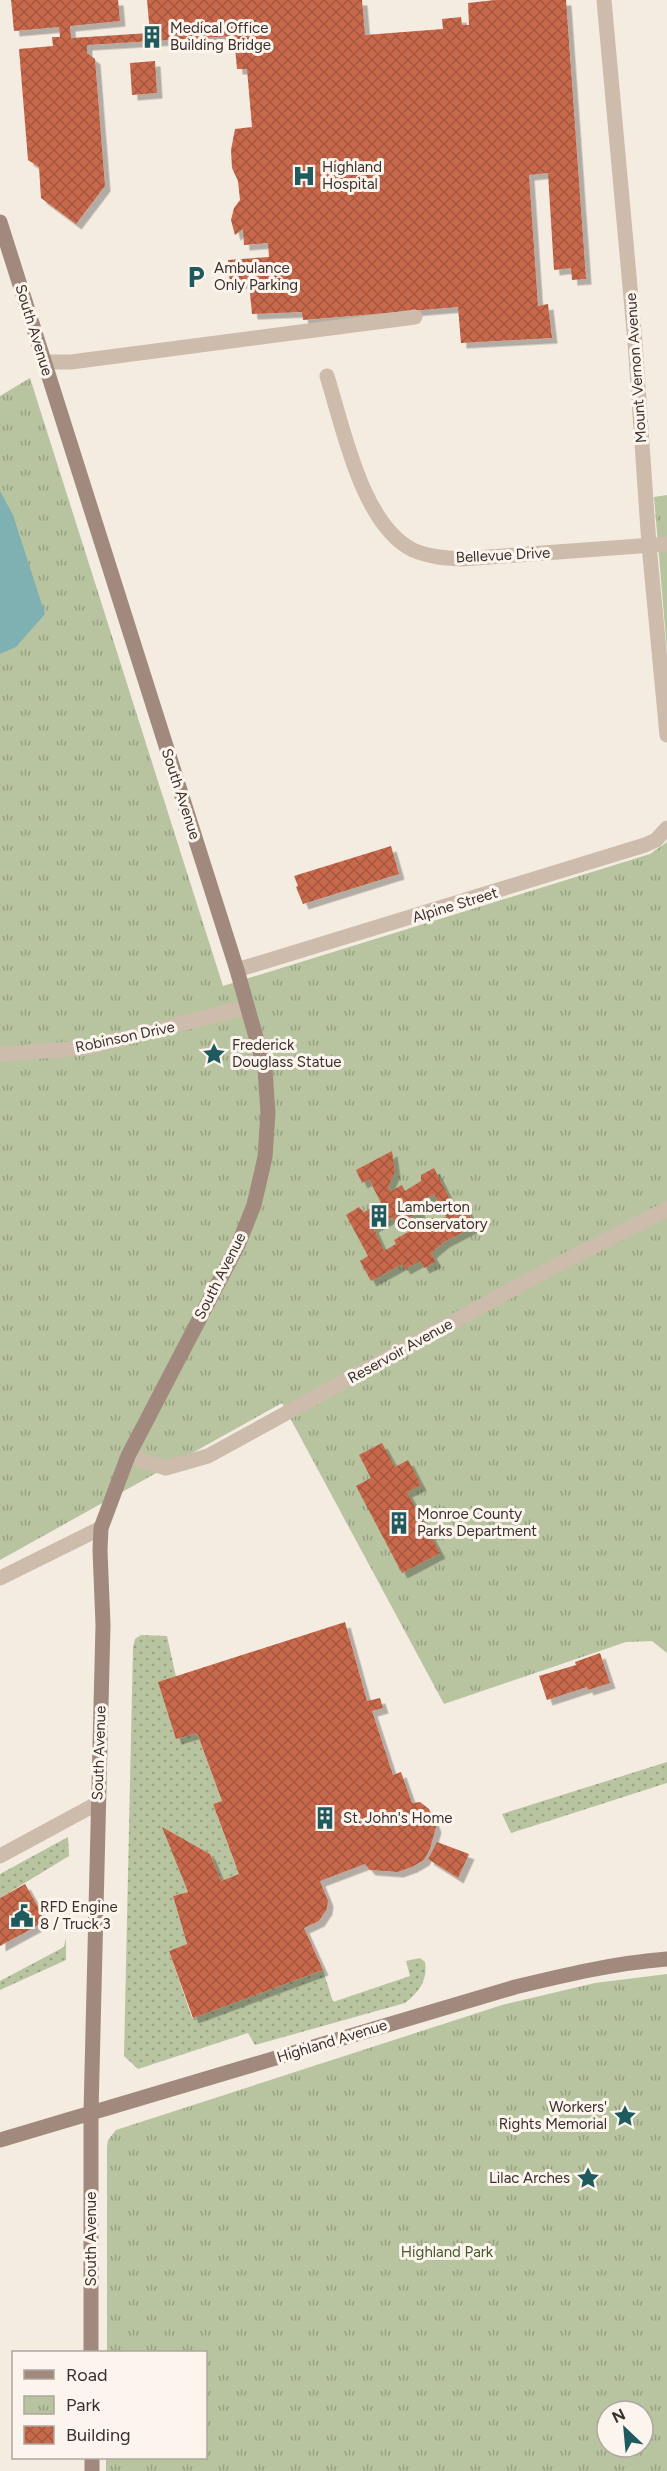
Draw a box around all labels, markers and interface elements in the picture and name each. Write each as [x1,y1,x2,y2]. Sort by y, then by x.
place label: Medical Office Building Bridge [170,19,271,54]
building icon: Medical Office Building Bridge [139,24,165,50]
place label: Highland Hospital [322,158,382,193]
hospital icon: Highland Hospital [291,163,317,189]
place label: Ambulance Only Parking [214,259,298,294]
parking icon: Ambulance Only Parking [183,264,209,290]
street label: South Avenue [12,282,56,378]
street label: Mount Vernon Avenue [622,292,650,444]
street label: Bellevue Drive [455,544,551,566]
street label: South Avenue [158,746,204,842]
street label: Alpine Street [410,883,500,926]
street label: Robinson Drive [74,1018,176,1056]
place label: Frederick Douglass Statue [232,1036,342,1071]
place icon: Frederick Douglass Statue [201,1041,227,1067]
place label: Lamberton Conservatory [397,1198,488,1233]
building icon: Lamberton Conservatory [366,1203,392,1229]
street label: South Avenue [190,1230,250,1322]
street label: Reservoir Avenue [344,1315,456,1387]
place label: Monroe County Parks Department [417,1505,537,1540]
building icon: Monroe County Parks Department [386,1510,412,1536]
street label: South Avenue [88,1705,110,1801]
building icon: St. John's Home [312,1805,338,1831]
place label: St. John's Home [343,1809,453,1827]
place label: RFD Engine 8 / Truck 3 [40,1898,118,1933]
public building icon: RFD Engine 8 / Truck 3 [9,1903,35,1929]
street label: Highland Avenue [275,2016,389,2066]
place label: Workers' Rights Memorial [499,2098,607,2133]
place icon: Workers' Rights Memorial [612,2103,638,2129]
place icon: Lilac Arches [575,2165,601,2191]
place label: Lilac Arches [489,2169,570,2187]
street label: South Avenue [82,2192,100,2286]
park label: Highland Park [401,2243,494,2261]
legend [12,2351,207,2459]
text: Road [66,2364,107,2386]
text: Park [66,2394,101,2416]
north arrow [595,2399,655,2459]
text: N [609,2405,628,2427]
text: Building [66,2424,131,2446]

